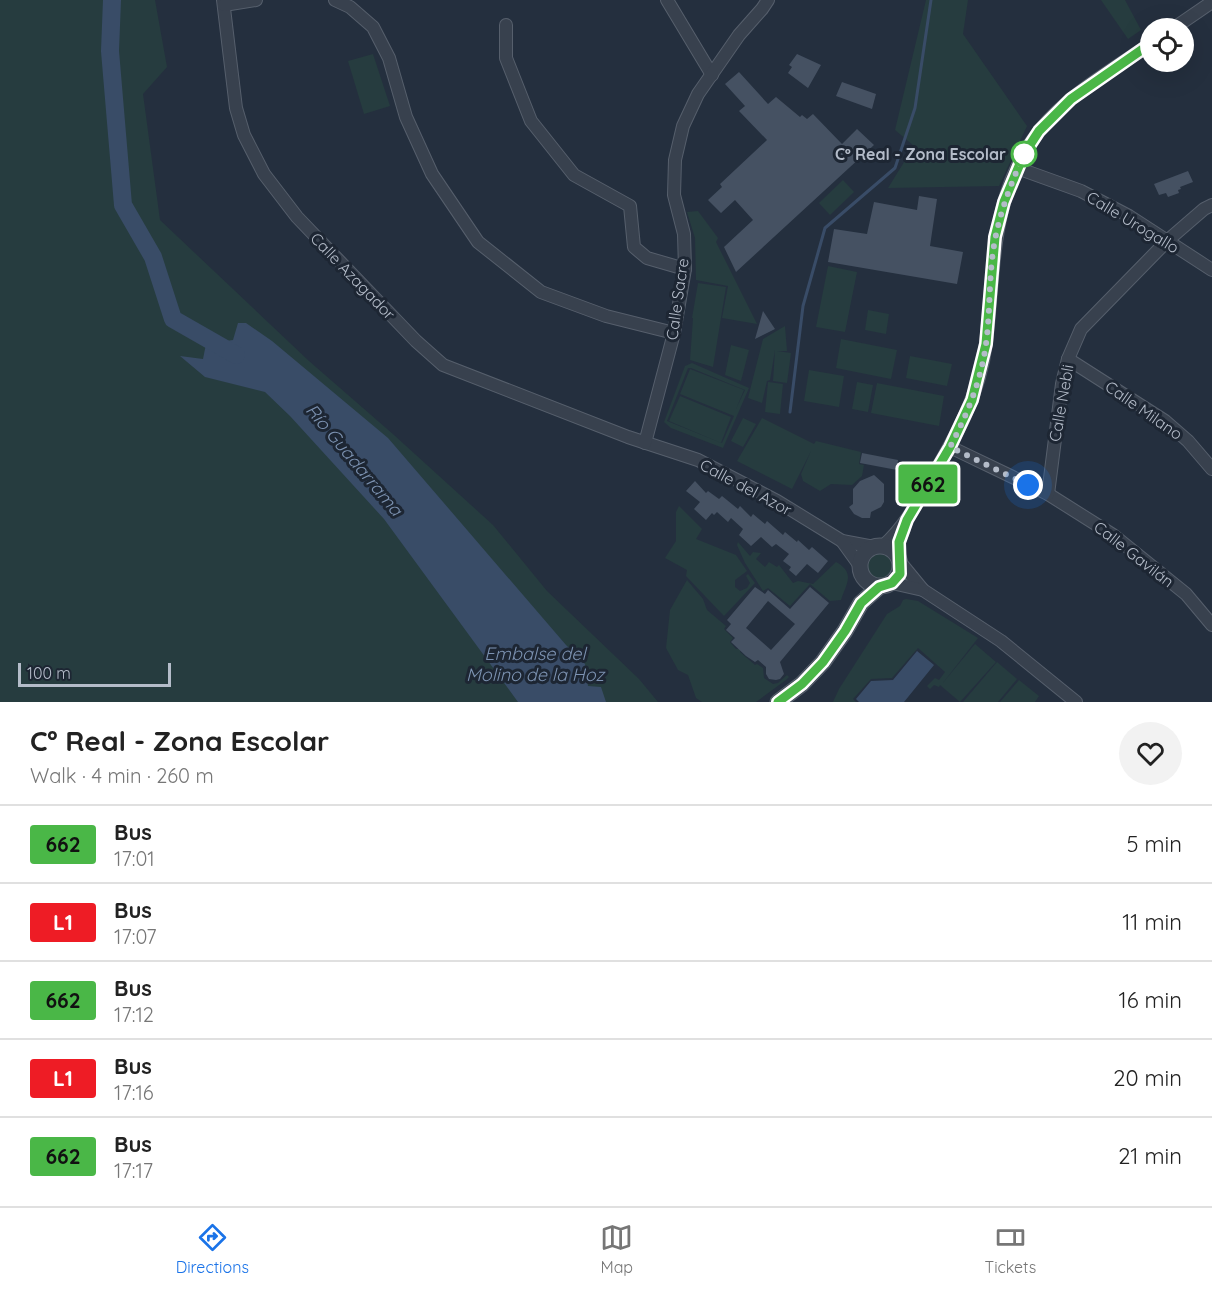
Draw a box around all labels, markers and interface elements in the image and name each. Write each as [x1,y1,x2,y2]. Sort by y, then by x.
map controls [1140,18,1194,72]
button: locate [1140,18,1194,72]
marker: Cº Real - Zona Escolar [1011,141,1037,167]
place label: Cº Real - Zona Escolar [835,144,1006,164]
street label: Calle Urogallo [1083,187,1183,257]
street label: Calle Azagador [306,228,400,324]
street label: Calle Sacre [661,257,693,341]
street label: Calle Nebli [1044,363,1078,443]
street label: Calle Milano [1102,376,1186,444]
water label: Río Guadarrama [301,399,409,521]
street label: Calle del Azor [697,454,795,520]
line badge: 662 [894,464,962,504]
your location [1013,470,1043,500]
text: 662 [910,471,946,497]
street label: Calle Gavilán [1090,517,1178,591]
water label: Embalse del Molino de la Hoz [466,642,606,686]
scale bar [18,660,171,688]
text: 100 m [27,663,71,683]
button: heart [1119,722,1182,785]
text: Cº Real - Zona Escolar [30,723,329,758]
text: Walk · 4 min · 260 m [30,763,214,788]
text: Bus [114,818,152,846]
text: 5 min [1127,830,1182,858]
text: 662 [45,831,81,857]
text: 17:01 [114,846,155,871]
text: Bus [114,896,152,924]
text: 11 min [1122,908,1182,936]
text: L1 [53,909,73,935]
text: 17:07 [114,924,156,949]
text: Bus [114,974,152,1002]
text: 16 min [1119,986,1182,1014]
text: 662 [45,987,81,1013]
text: 17:12 [114,1002,154,1027]
text: Bus [114,1052,152,1080]
text: 20 min [1113,1064,1182,1092]
text: L1 [53,1065,73,1091]
text: 17:16 [114,1080,154,1105]
text: Bus [114,1130,152,1158]
text: 21 min [1118,1142,1182,1170]
text: 662 [45,1143,81,1169]
text: 17:17 [114,1158,153,1183]
tab: Directions [176,1221,249,1277]
tab: Map [600,1221,633,1277]
tab: Tickets [984,1221,1036,1277]

